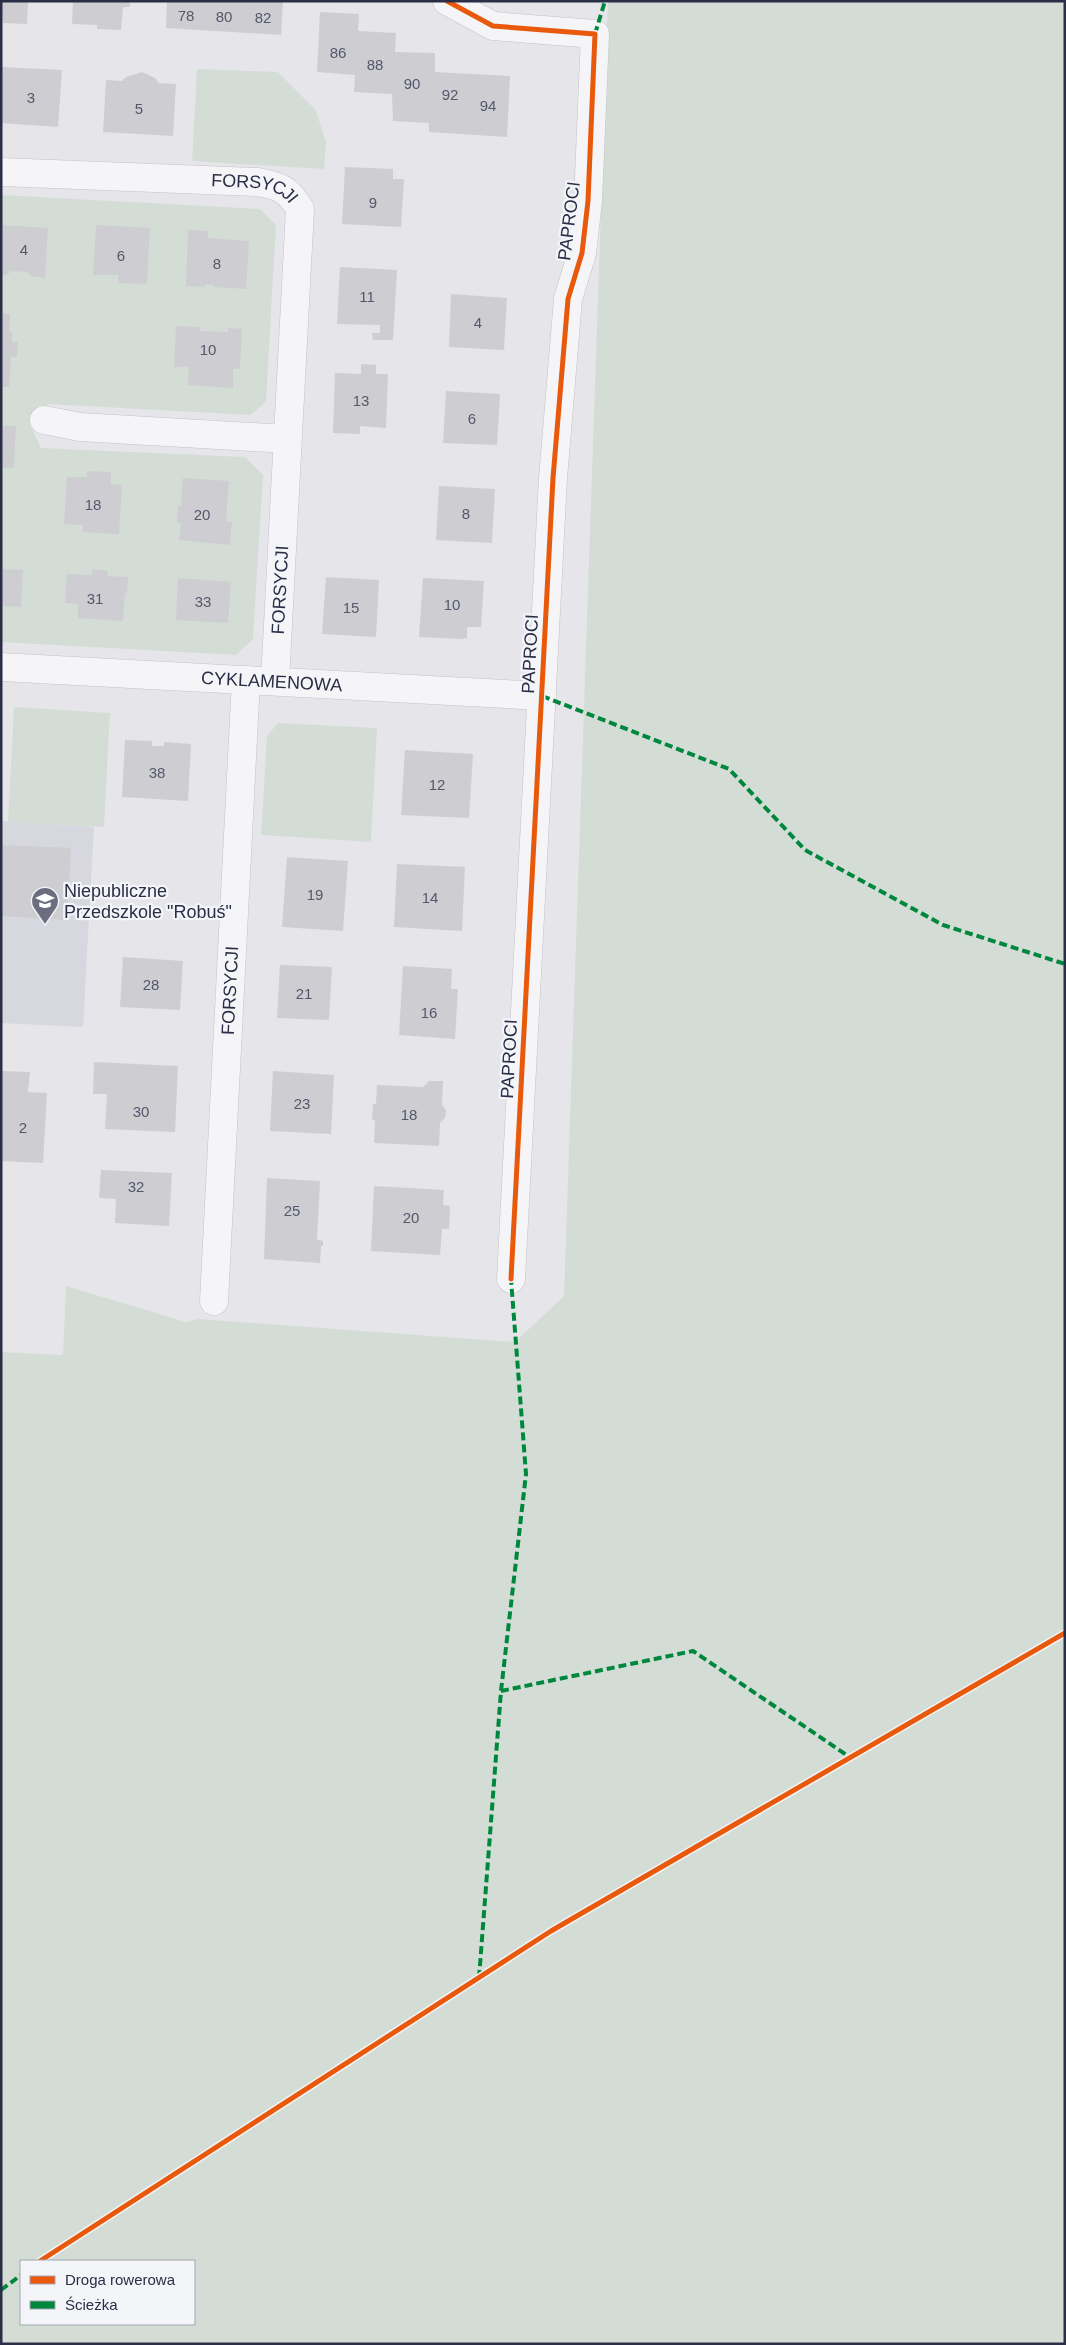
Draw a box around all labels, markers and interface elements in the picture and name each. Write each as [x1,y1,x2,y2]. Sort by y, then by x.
house number: 78 [178,7,194,24]
house number: 80 [216,8,232,25]
house number: 82 [255,9,271,26]
house number: 86 [330,44,346,61]
house number: 88 [367,56,383,73]
house number: 90 [404,75,420,92]
house number: 92 [442,86,458,103]
house number: 3 [27,89,35,106]
house number: 94 [480,97,496,114]
house number: 5 [135,100,143,117]
street label: FORSYCJI [211,170,302,207]
street label: PAPROCI [554,180,584,262]
house number: 9 [369,194,377,211]
house number: 4 [20,241,28,258]
house number: 6 [117,247,125,264]
house number: 8 [213,255,221,272]
house number: 11 [359,288,375,305]
house number: 4 [474,314,482,331]
house number: 10 [200,341,216,358]
house number: 13 [353,392,369,409]
house number: 6 [468,410,476,427]
house number: 18 [85,496,101,513]
house number: 8 [462,505,470,522]
house number: 20 [194,506,210,523]
street label: FORSYCJI [268,545,292,635]
house number: 31 [87,590,103,607]
house number: 33 [195,593,211,610]
house number: 10 [444,596,460,613]
house number: 15 [343,599,359,616]
street label: PAPROCI [518,614,542,694]
street label: CYKLAMENOWA [200,668,343,695]
house number: 38 [149,764,165,781]
house number: 12 [429,776,445,793]
place label: Niepubliczne Przedszkole "Robuś" [64,881,232,922]
school or university icon: Niepubliczne Przedszkole "Robuś" [30,886,60,925]
house number: 19 [307,886,323,903]
house number: 14 [422,889,438,906]
street label: FORSYCJI [218,945,242,1035]
house number: 28 [143,976,159,993]
house number: 21 [296,985,312,1002]
house number: 16 [421,1004,437,1021]
street label: PAPROCI [497,1019,521,1099]
house number: 23 [294,1095,310,1112]
house number: 30 [133,1103,149,1120]
house number: 18 [401,1106,417,1123]
house number: 2 [19,1119,27,1136]
house number: 32 [128,1178,144,1195]
house number: 25 [284,1202,300,1219]
house number: 20 [403,1209,419,1226]
legend [20,2260,195,2325]
text: Droga rowerowa [65,2271,176,2288]
text: Ścieżka [65,2296,118,2313]

